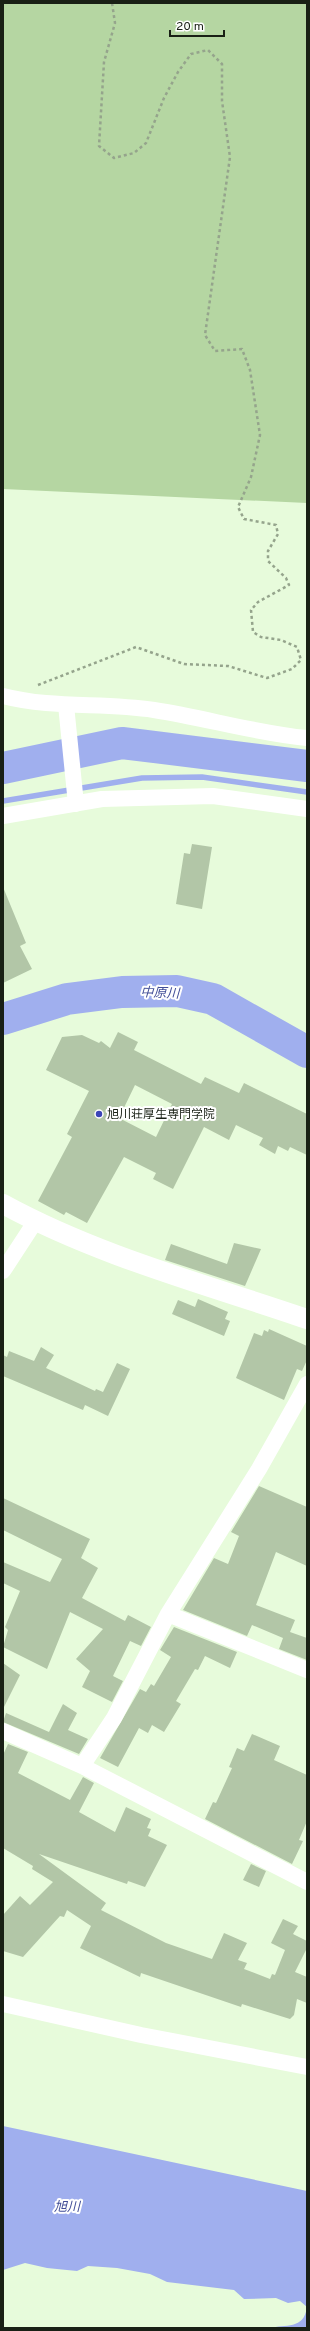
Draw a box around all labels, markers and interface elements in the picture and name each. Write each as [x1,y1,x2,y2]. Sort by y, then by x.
scale bar [170,12,224,38]
text: 20 m [176,19,204,35]
water label: 中原川 [140,985,182,1003]
place label: 旭川荘厚生専門学院 [107,1107,215,1123]
marker: 旭川荘厚生専門学院 [94,1109,104,1119]
water label: 旭川 [54,2200,82,2216]

